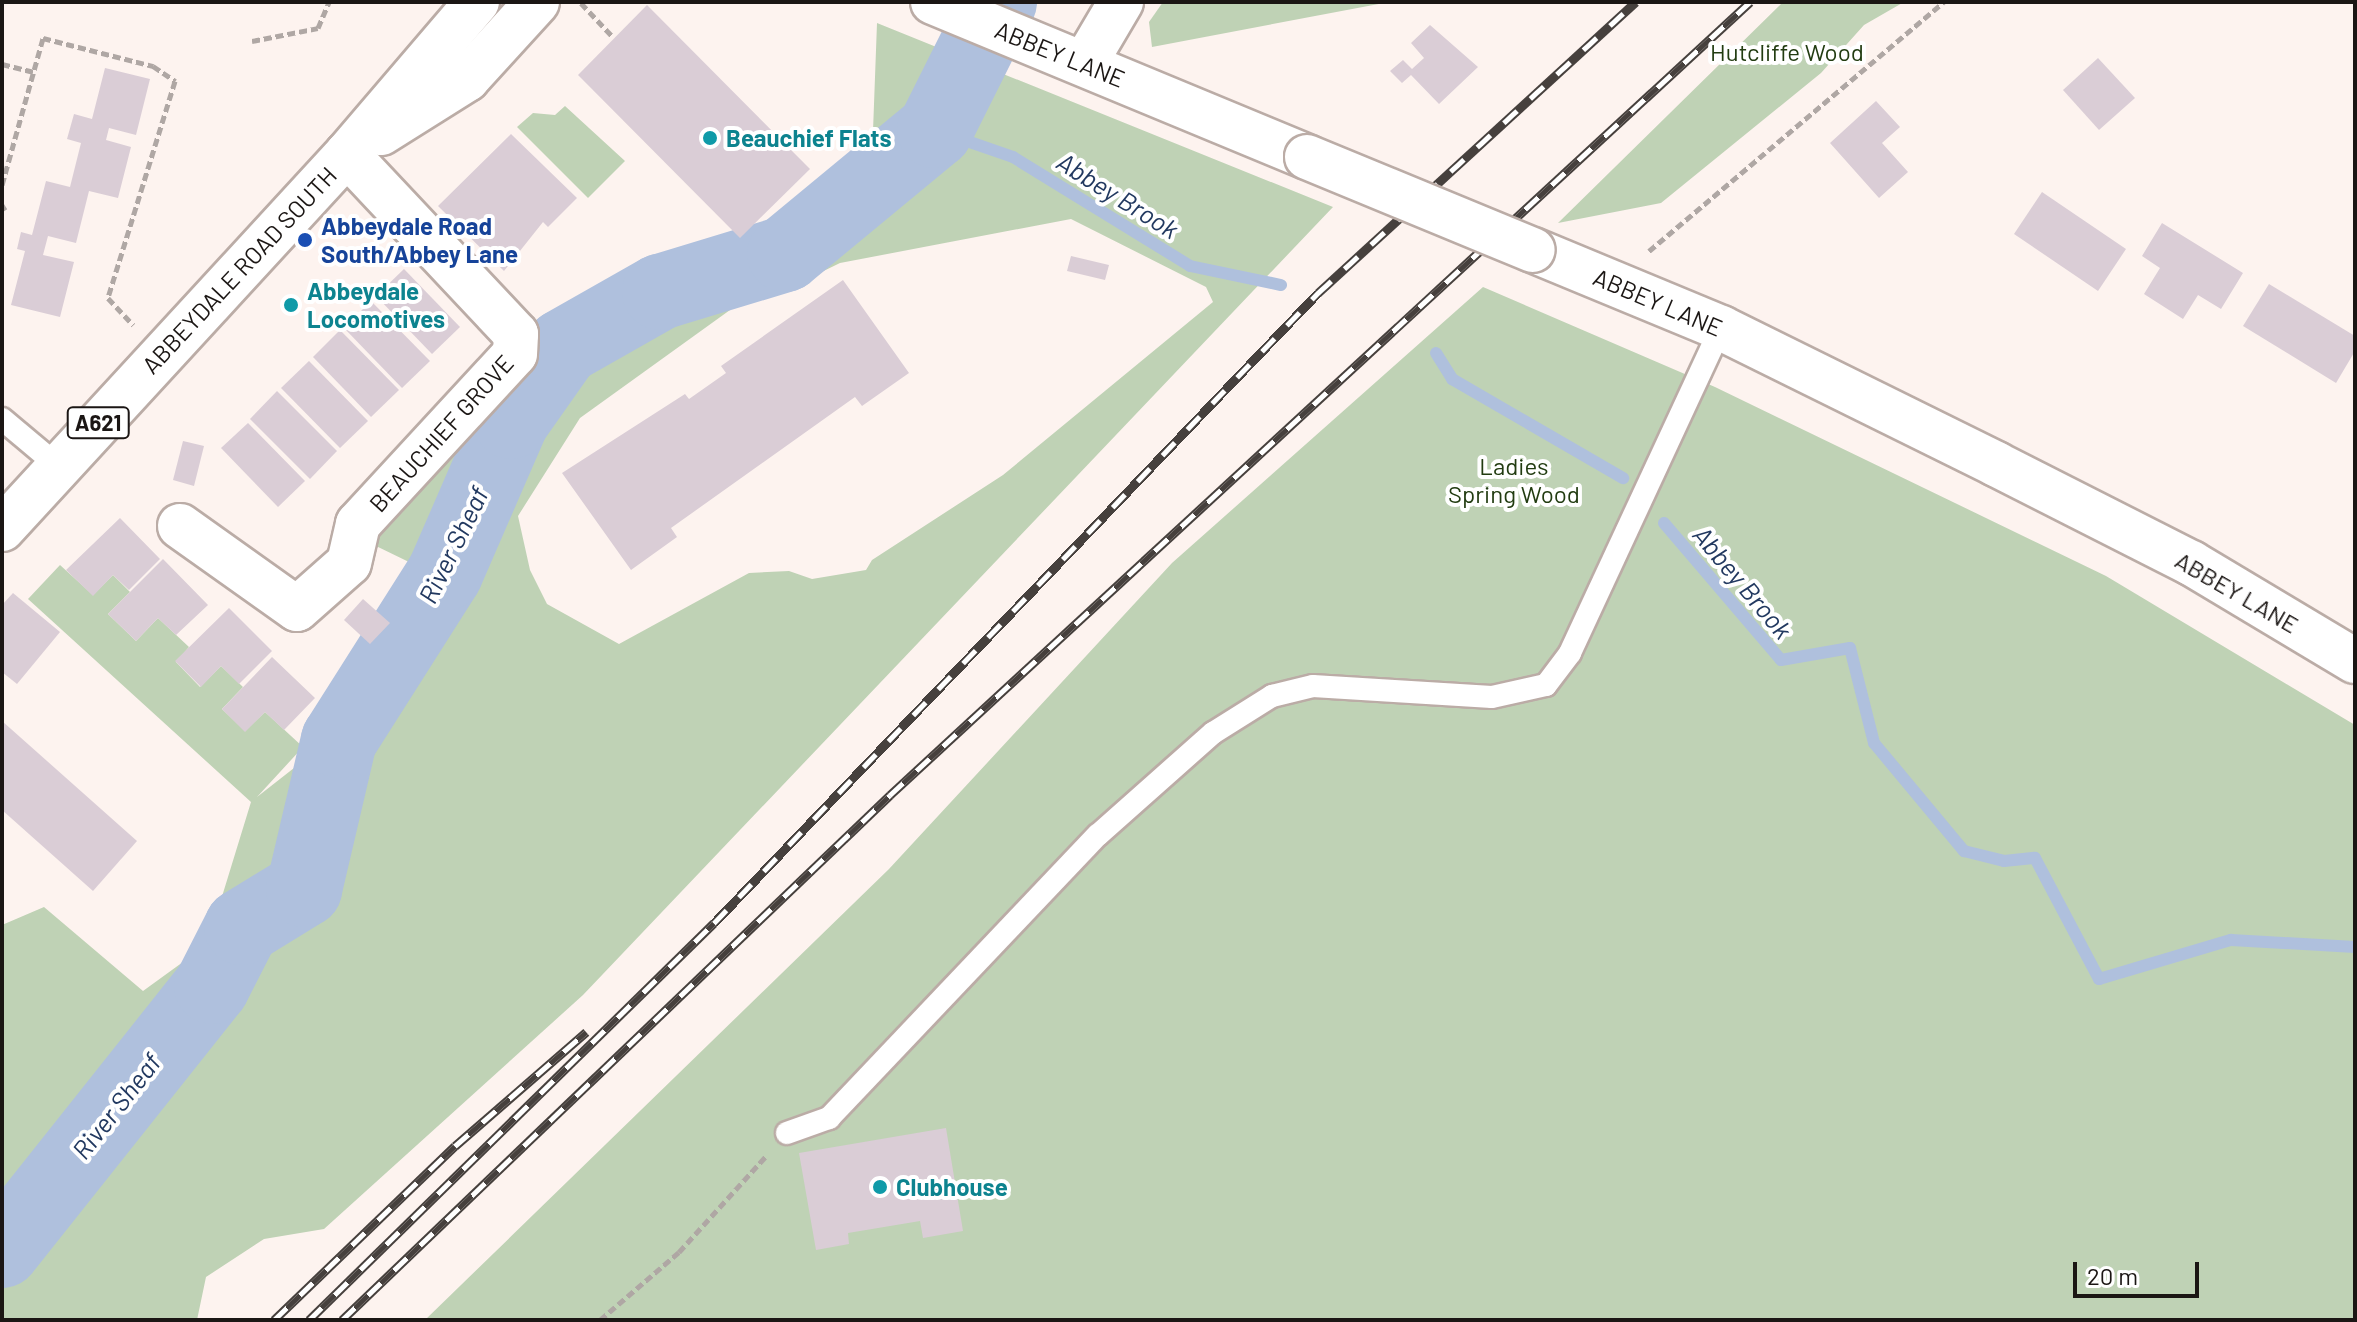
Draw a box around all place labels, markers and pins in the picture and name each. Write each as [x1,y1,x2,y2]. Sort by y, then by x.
place label: Beauchief Flats [726,124,892,152]
marker: Beauchief Flats [701,129,719,147]
place label: Abbeydale Road South/Abbey Lane [321,212,518,268]
marker: Abbeydale Road South/Abbey Lane [296,231,314,249]
place label: Abbeydale Locomotives [307,277,445,333]
marker: Abbeydale Locomotives [282,296,300,314]
place label: Clubhouse [896,1173,1008,1201]
marker: Clubhouse [871,1178,889,1196]

